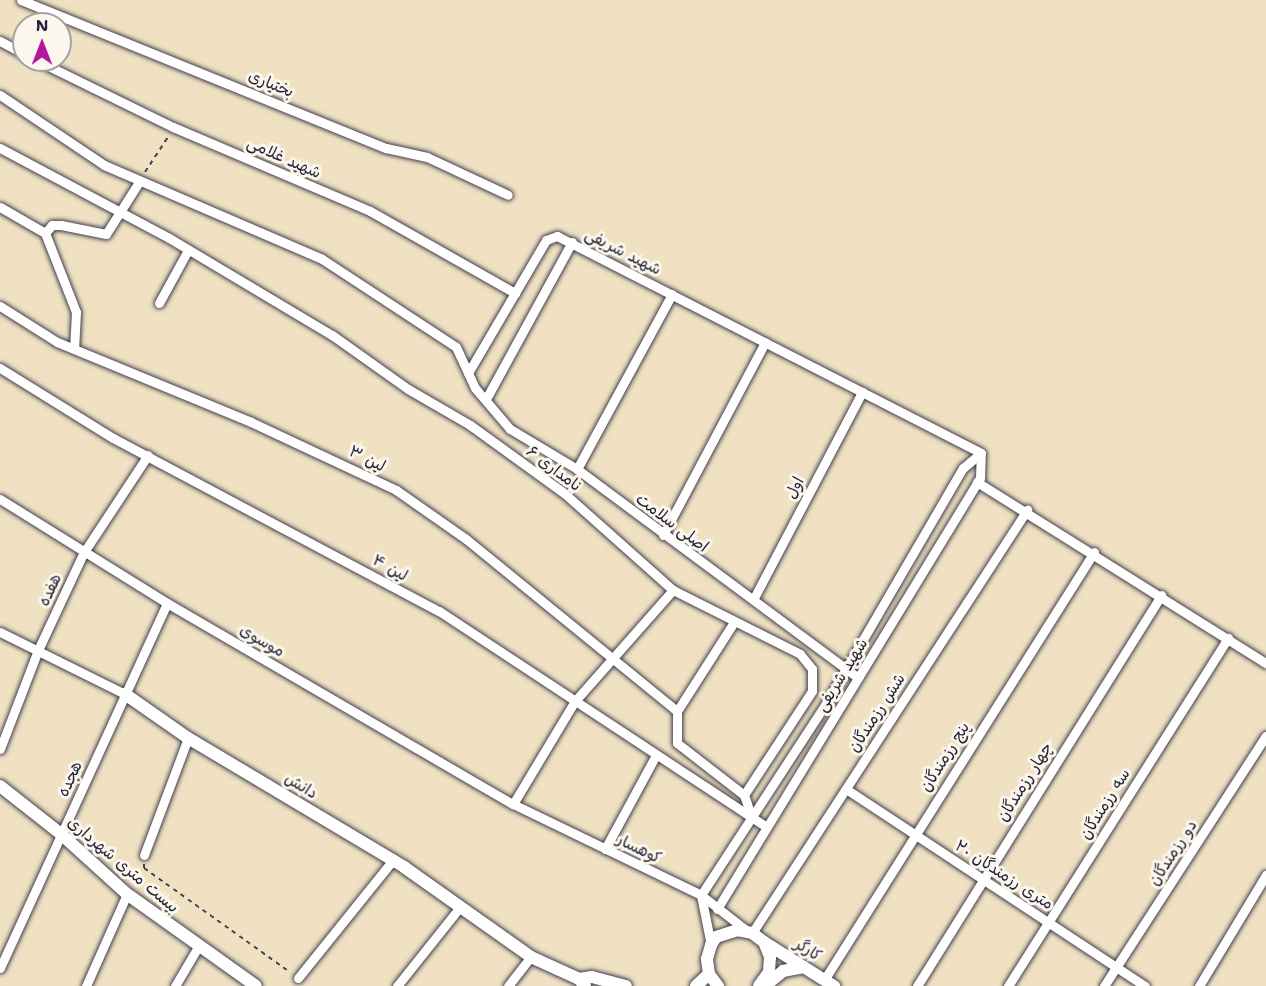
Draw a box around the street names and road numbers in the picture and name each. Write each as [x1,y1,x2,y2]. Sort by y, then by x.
street label: بختیاری [245,66,297,102]
street label: شهید غلامی [244,133,324,183]
street label: شهید شریفی [582,225,664,279]
street label: لین ۳ [346,442,388,476]
street label: نامداری ۶ [522,442,586,496]
street label: اول [781,474,809,502]
street label: اصلی سلامت [632,490,712,556]
street label: لین ۴ [369,551,411,585]
street label: هفده [34,571,66,609]
street label: موسوی [236,621,288,661]
street label: شهید شریفی [812,635,872,715]
street label: شش رزمندگان [844,670,910,756]
street label: پنج رزمندگان [916,719,974,795]
street label: چهار رزمندگان [993,739,1057,825]
street label: هجده [53,758,87,800]
street label: سه رزمندگان [1076,765,1134,843]
street label: دانش [281,769,321,803]
street label: بیست متری شهرداری [63,813,183,917]
street label: دو رزمندگان [1145,817,1201,889]
street label: کوهسار [613,830,665,868]
street label: ۲۰ متری رزمندگان [951,836,1057,914]
street label: کارگر [791,934,825,966]

